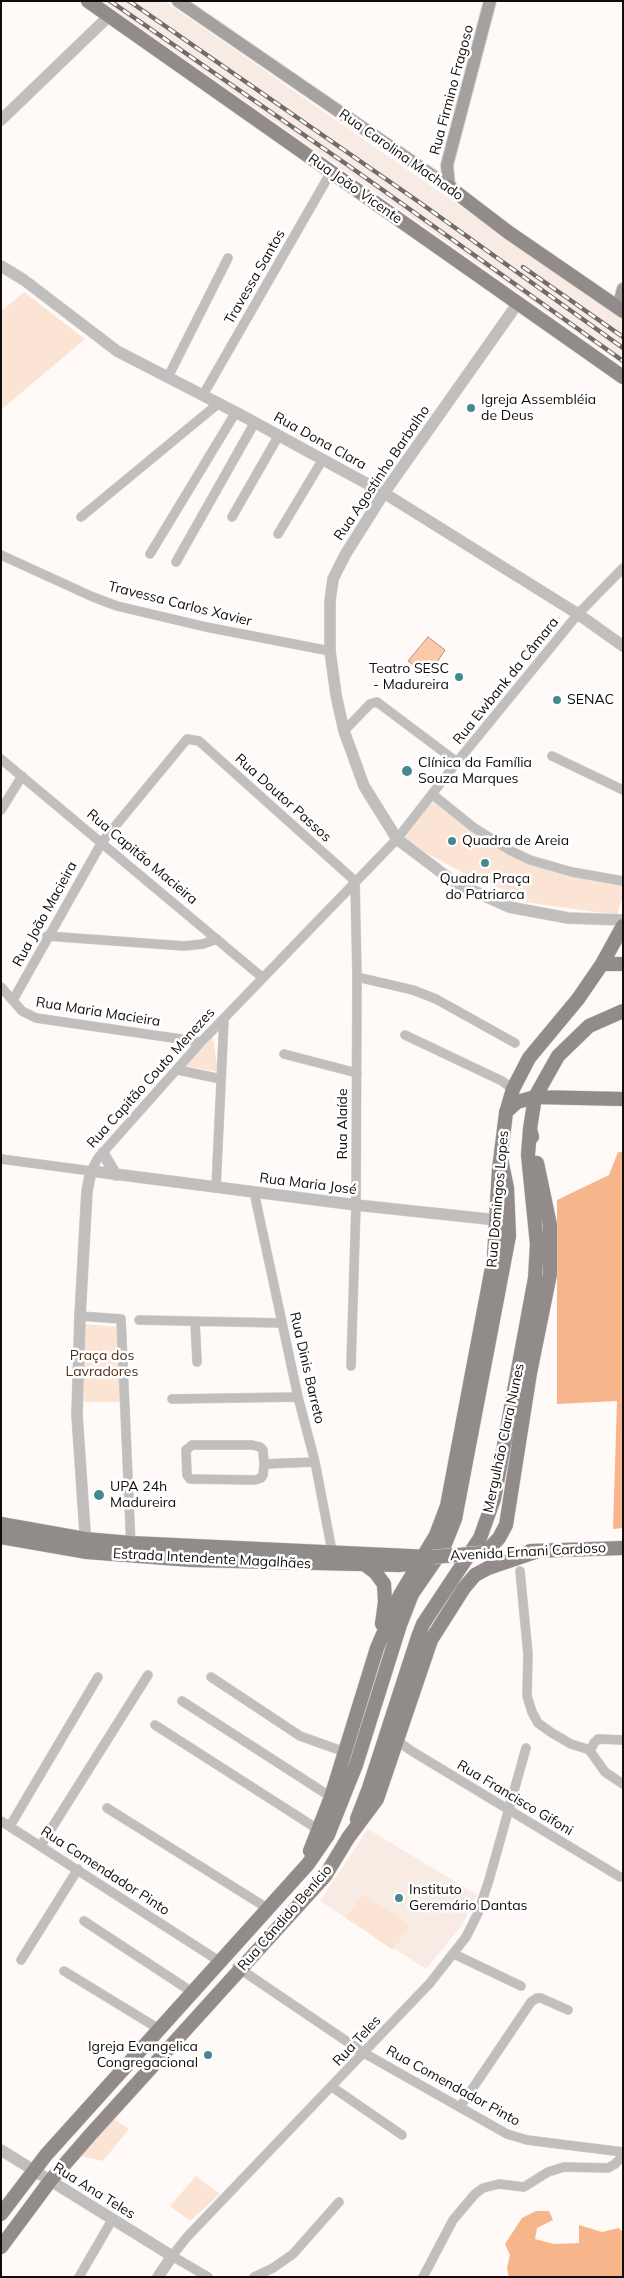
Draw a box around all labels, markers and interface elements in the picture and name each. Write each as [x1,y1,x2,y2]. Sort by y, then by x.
street label: Rua Firmino Fragoso [427,23,477,157]
street label: Rua Carolina Machado [336,106,466,204]
street label: Rua João Vicente [305,150,405,228]
street label: Travessa Santos [221,227,289,327]
place label: Igreja Assembléia de Deus [481,392,596,424]
street label: Rua Agostinho Barbalho [331,402,433,544]
marker: Igreja Assembléia de Deus [465,402,477,414]
street label: Rua Dona Clara [271,409,369,473]
street label: Travessa Carlos Xavier [107,578,253,630]
street label: Rua Ewbank da Câmara [450,614,562,748]
place label: Teatro SESC - Madureira [369,661,449,694]
marker: Teatro SESC - Madureira [453,671,465,683]
place label: SENAC [567,692,614,708]
marker: SENAC [551,694,563,706]
street label: Rua Doutor Passos [231,750,335,846]
place label: Clínica da Família Souza Marques [418,755,532,788]
marker: Clínica da Família Souza Marques [400,764,414,778]
street label: Rua Capitão Macieira [83,806,201,908]
place label: Quadra de Areia [462,833,569,849]
marker: Quadra de Areia [446,835,458,847]
marker: Quadra Praça do Patriarca [479,857,491,869]
street label: Rua João Macieira [9,859,81,969]
place label: Quadra Praça do Patriarca [440,871,530,904]
street label: Rua Maria Macieira [35,994,161,1030]
street label: Rua Capitão Couto Menezes [84,1004,218,1152]
street label: Rua Alaíde [335,1088,351,1160]
street label: Rua Domingos Lopes [484,1130,512,1268]
street label: Rua Maria José [258,1170,358,1198]
street label: Rua Dinis Barreto [286,1310,328,1426]
park label: Praça dos Lavradores [66,1348,138,1380]
street label: Mergulhão Clara Nunes [480,1362,528,1514]
place label: UPA 24h Madureira [110,1479,176,1511]
marker: UPA 24h Madureira [92,1488,106,1502]
street label: Avenida Ernani Cardoso [450,1540,606,1564]
street label: Estrada Intendente Magalhães [113,1545,311,1573]
street label: Rua Francisco Gifoni [454,1757,576,1839]
street label: Rua Comendador Pinto [37,1823,173,1919]
street label: Rua Cândido Benício [234,1862,336,1974]
place label: Instituto Geremário Dantas [409,1882,528,1914]
marker: Instituto Geremário Dantas [393,1892,405,1904]
street label: Rua Teles [329,2012,385,2070]
place label: Igreja Evangelica Congregacional [88,2039,198,2072]
street label: Rua Comendador Pinto [383,2042,523,2130]
marker: Igreja Evangelica Congregacional [202,2049,214,2061]
street label: Rua Ana Teles [50,2159,138,2223]

